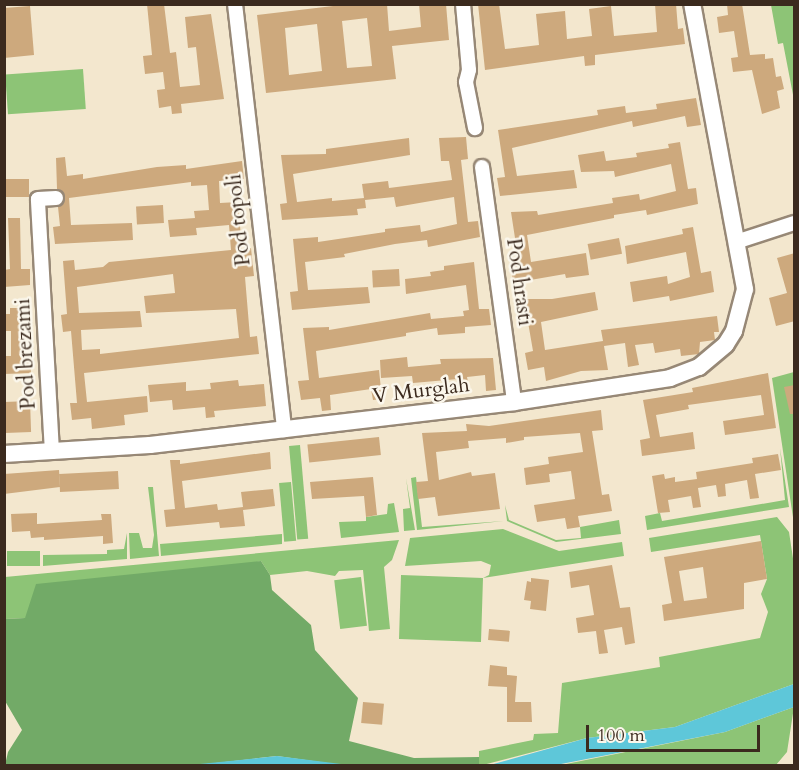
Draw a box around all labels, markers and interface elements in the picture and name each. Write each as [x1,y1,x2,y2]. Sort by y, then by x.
street label: Pod topoli [222,173,256,267]
street label: Pod hrasti [500,236,538,328]
street label: Pod brezami [11,298,41,410]
street label: V Murglah [371,373,471,409]
scale bar [589,713,763,751]
text: 100 m [597,723,645,748]

